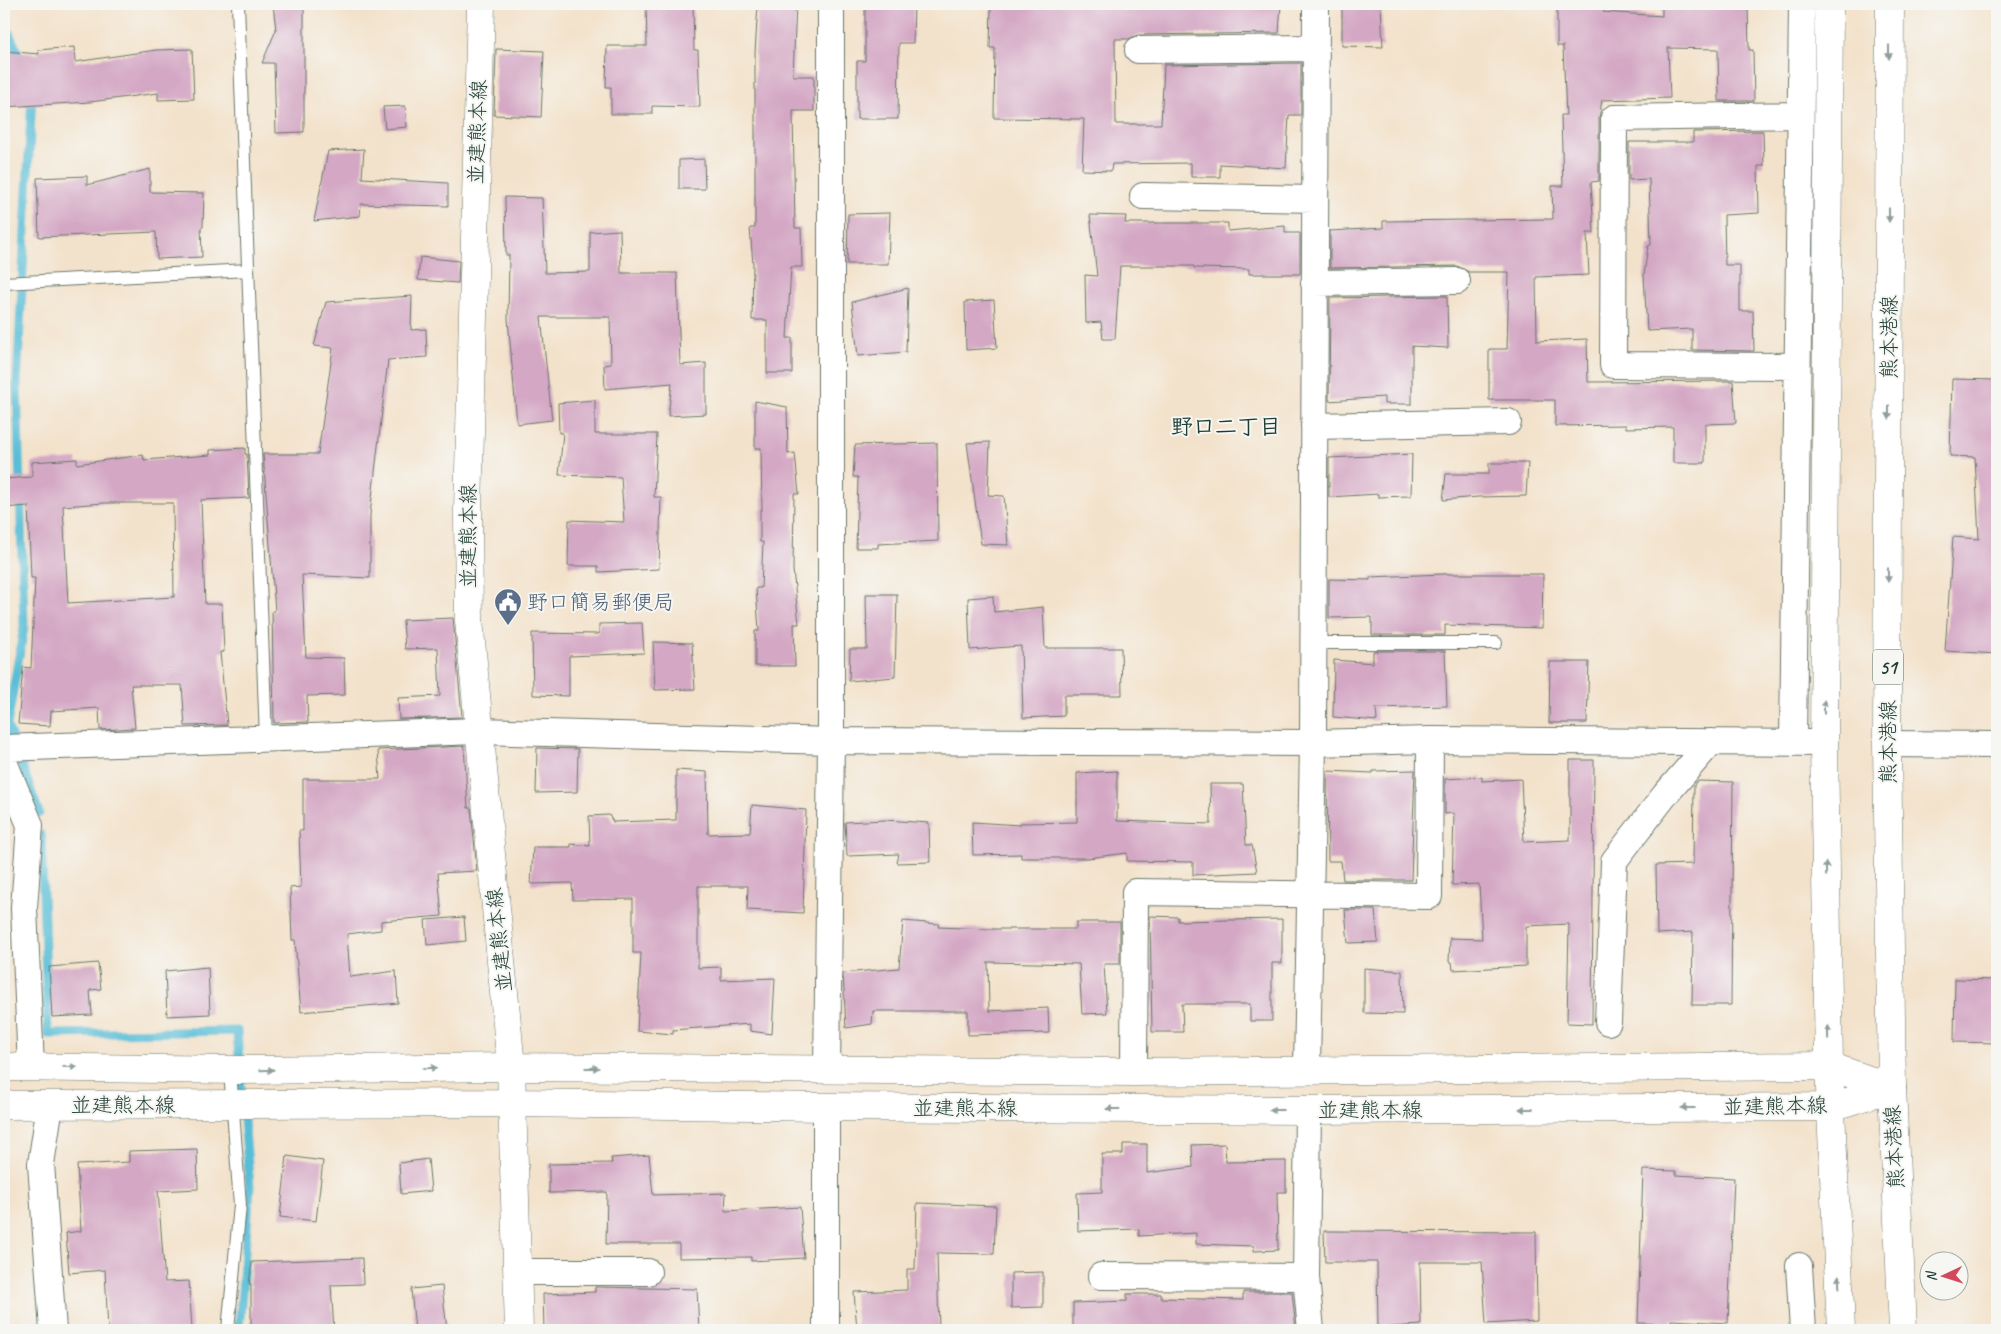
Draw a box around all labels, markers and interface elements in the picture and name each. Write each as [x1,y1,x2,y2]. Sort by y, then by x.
one-way arrow [1885,45,1893,61]
street label: 並建熊本線 [462,79,492,185]
one-way arrow [1885,207,1893,223]
street label: 熊本港線 [1876,295,1902,379]
one-way arrow [1885,405,1893,421]
district label: 野口二丁目 [1171,413,1281,441]
street label: 並建熊本線 [455,484,481,589]
one-way arrow [1884,567,1892,583]
public building icon: 野口簡易郵便局 [493,587,523,626]
place label: 野口簡易郵便局 [527,589,674,615]
road number: 51 [1873,650,1903,684]
one-way arrow [1820,699,1828,715]
street label: 熊本港線 [1875,700,1901,784]
one-way arrow [1822,861,1830,877]
street label: 並建熊本線 [481,886,517,994]
one-way arrow [1824,1024,1832,1040]
one-way arrow [62,1063,78,1071]
one-way arrow [422,1064,438,1072]
one-way arrow [585,1064,601,1072]
one-way arrow [260,1066,276,1074]
street label: 並建熊本線 [71,1092,176,1118]
street label: 並建熊本線 [1722,1092,1828,1120]
street label: 並建熊本線 [913,1095,1018,1121]
street label: 並建熊本線 [1318,1097,1423,1123]
one-way arrow [1680,1104,1696,1112]
street label: 熊本港線 [1879,1104,1909,1190]
one-way arrow [1105,1105,1121,1113]
one-way arrow [1517,1105,1533,1113]
one-way arrow [1267,1106,1283,1114]
north arrow [1918,1252,1968,1302]
text: N [1923,1270,1940,1282]
one-way arrow [1834,1273,1842,1289]

